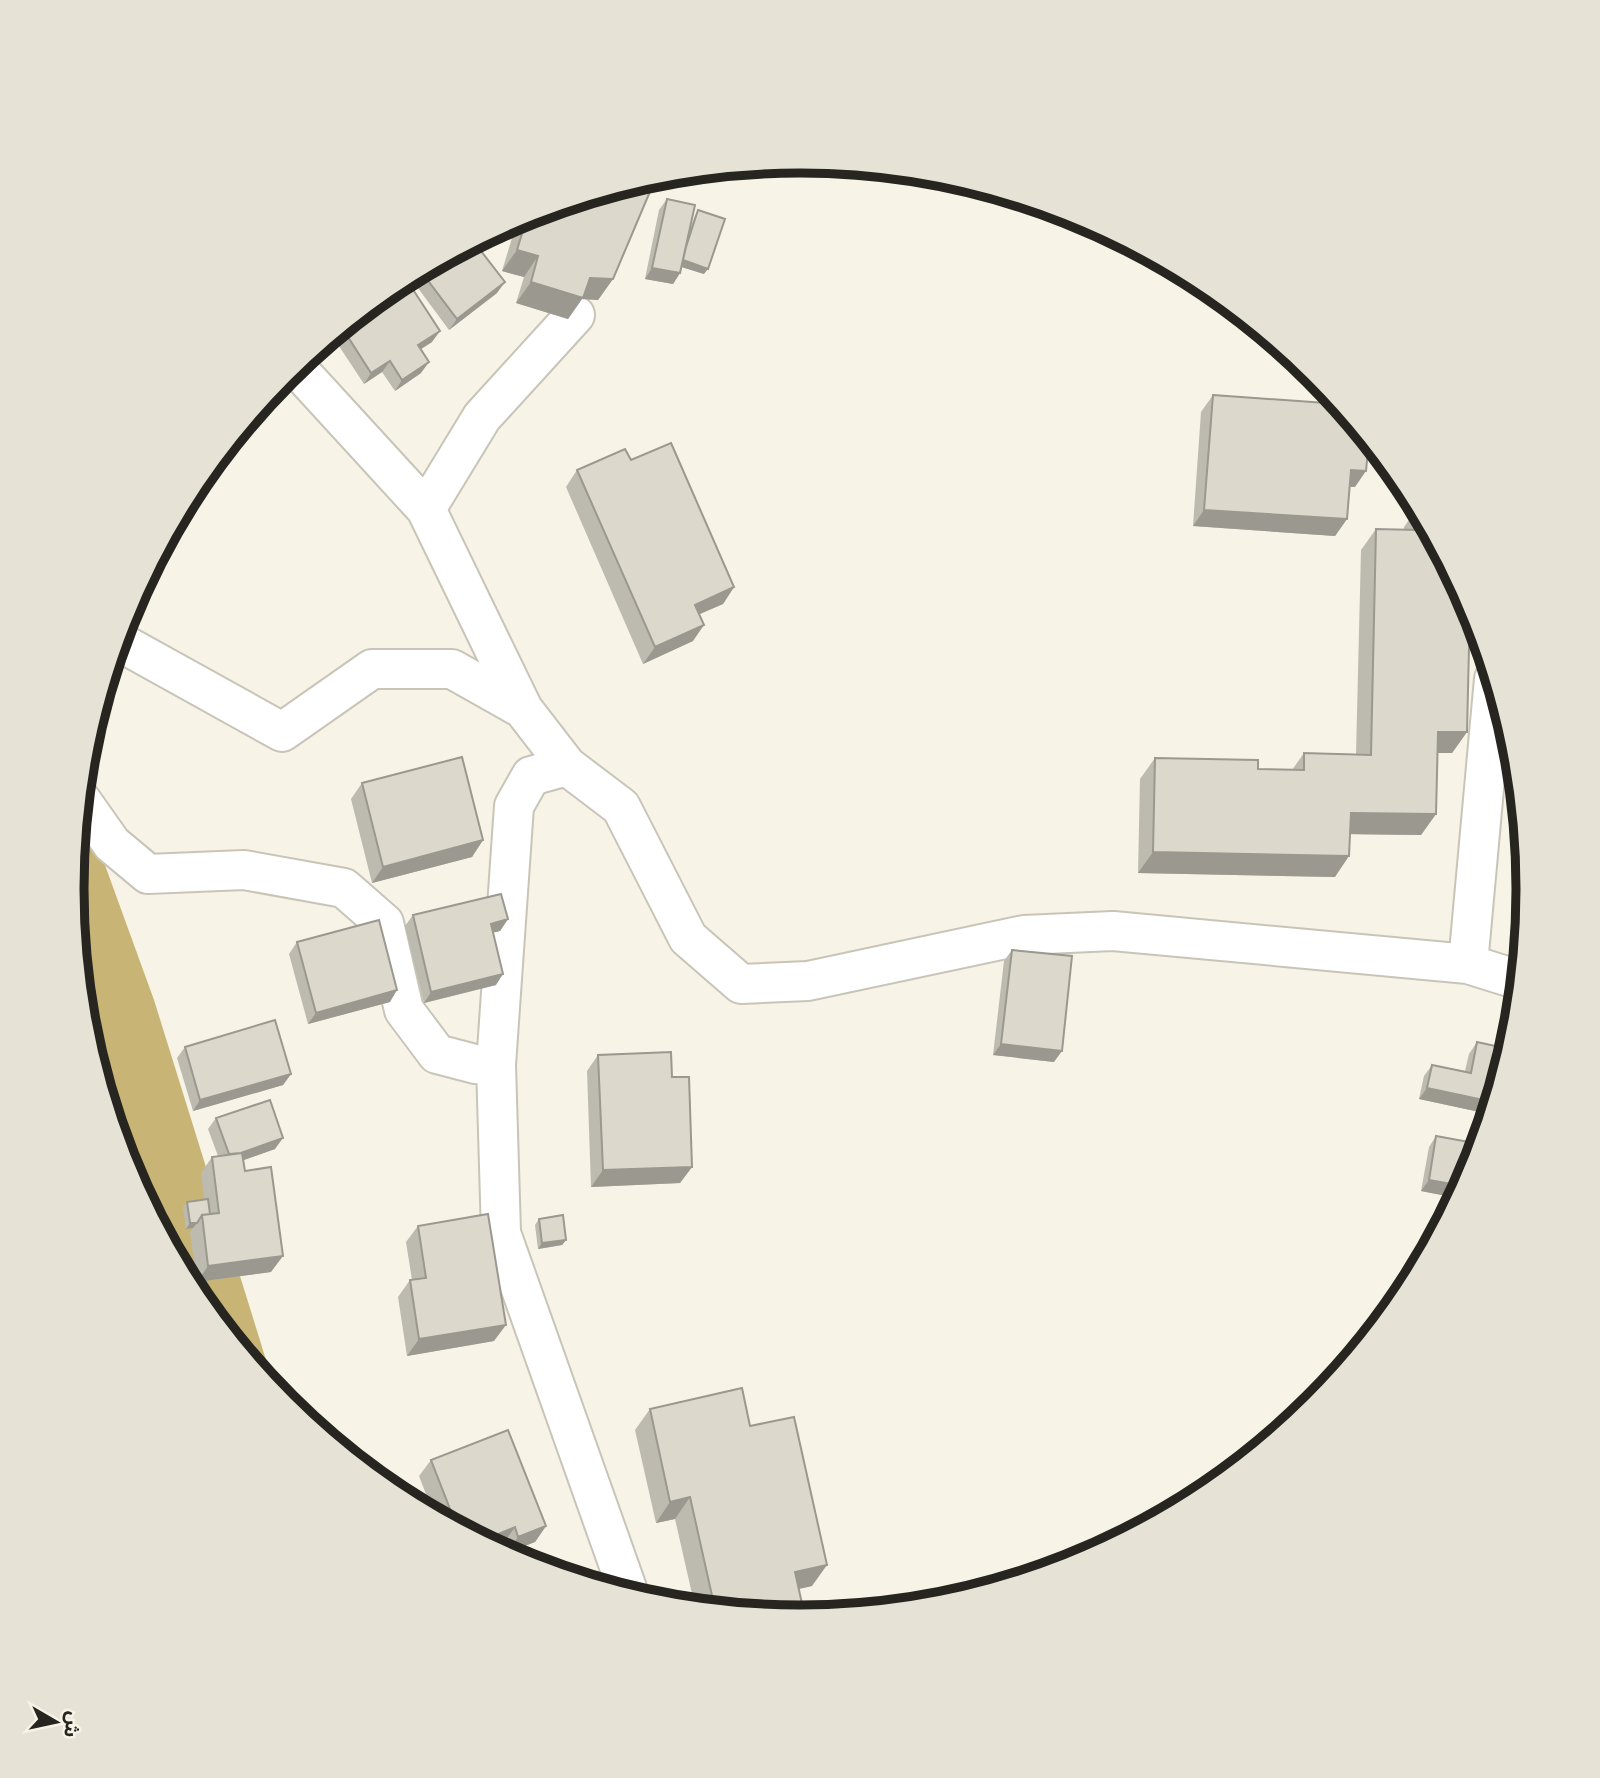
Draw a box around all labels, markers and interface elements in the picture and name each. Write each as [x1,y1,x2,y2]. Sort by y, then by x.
north arrow [21,1687,91,1757]
text: ش [59,1710,87,1739]

